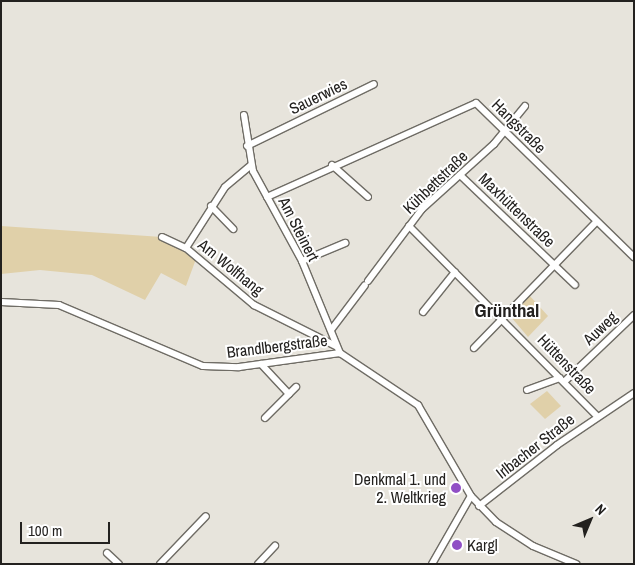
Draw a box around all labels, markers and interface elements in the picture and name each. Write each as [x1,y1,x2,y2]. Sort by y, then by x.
street label: Sauerwies [286,74,350,118]
street label: Hangstraße [488,95,550,157]
street label: Kühbettstraße [399,146,471,218]
street label: Maxhüttenstraße [475,169,559,251]
street label: Am Steinert [275,194,323,264]
street label: Am Wolfhang [194,235,268,299]
district label: Grünthal [475,300,539,322]
street label: Auweg [579,307,621,349]
street label: Brandlbergstraße [226,330,328,362]
street label: Hüttenstraße [534,330,600,398]
street label: Irlbacher Straße [492,409,578,483]
place label: Denkmal 1. und 2. Weltkrieg [354,469,446,507]
marker: Denkmal 1. und 2. Weltkrieg [450,482,462,494]
north arrow [565,495,615,545]
text: N [591,500,610,519]
scale bar [22,512,112,544]
text: 100 m [28,520,62,541]
place label: Kargl [467,535,498,555]
marker: Kargl [451,539,463,551]

